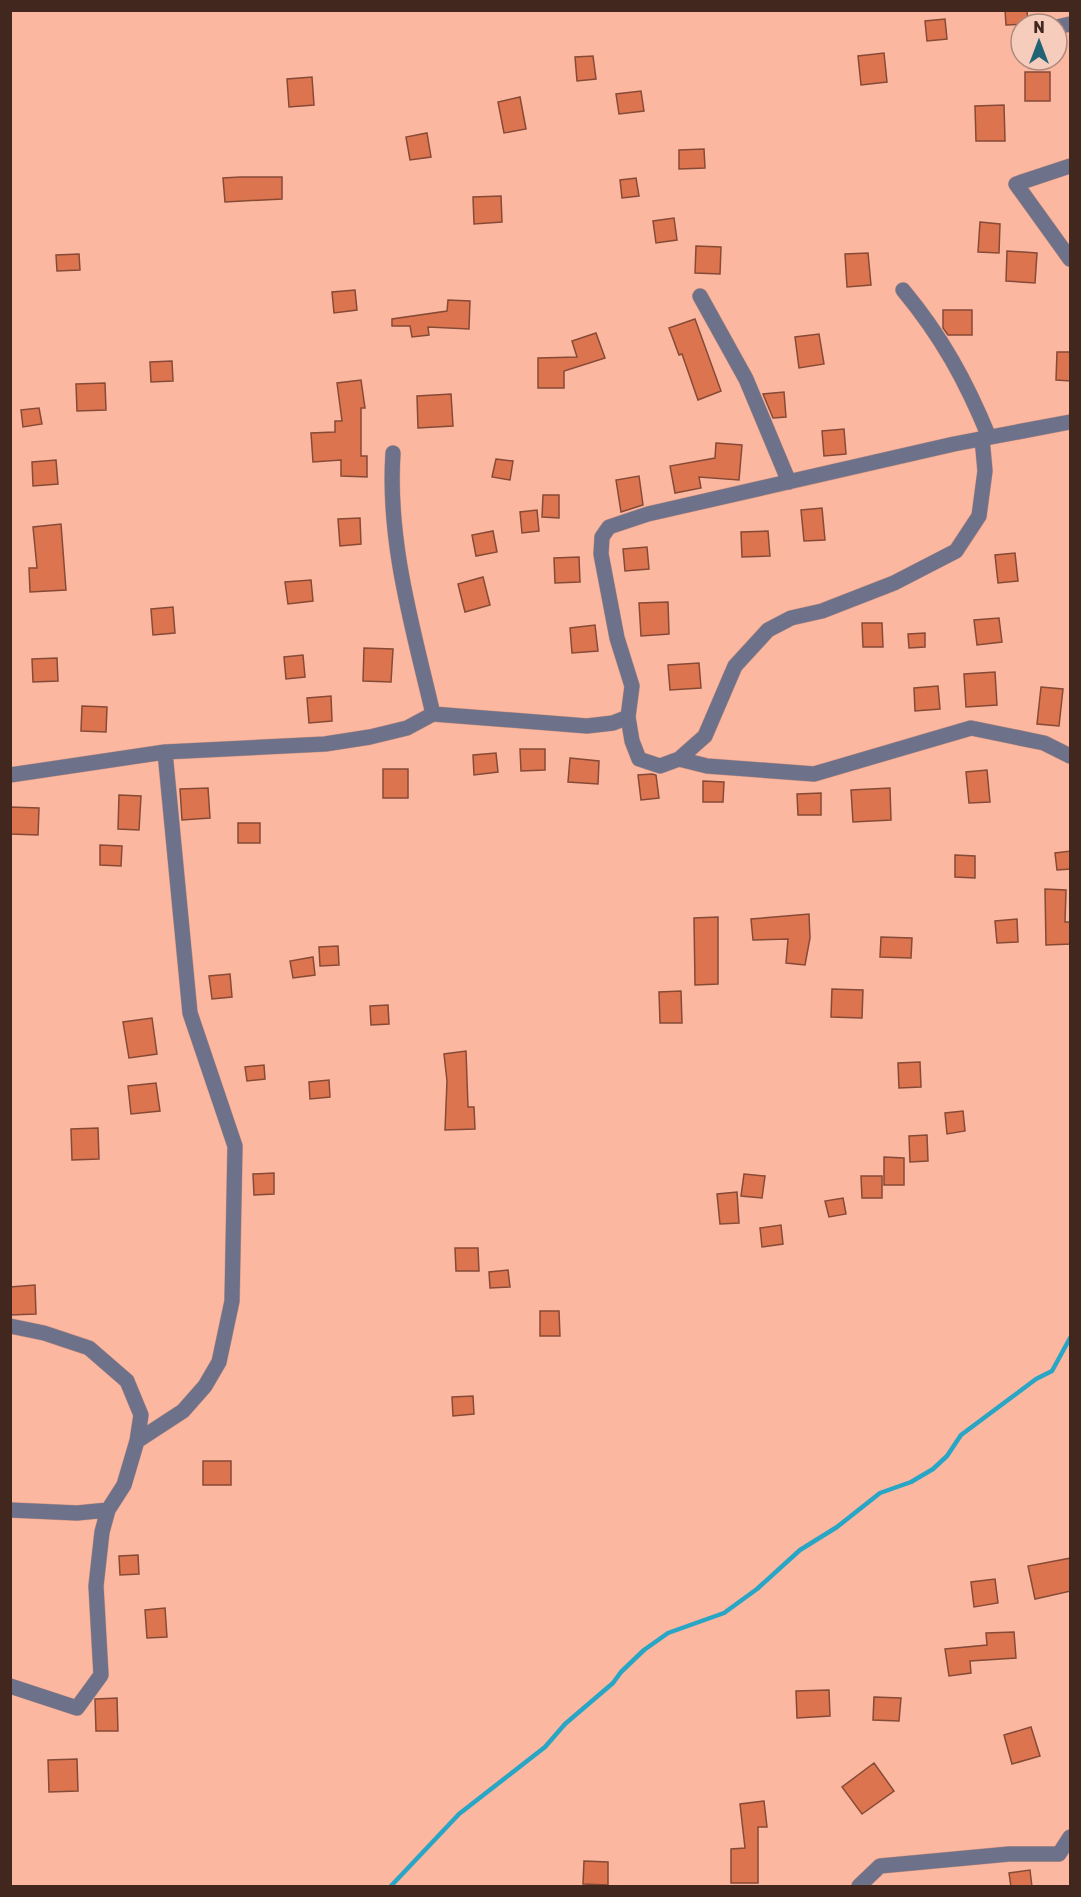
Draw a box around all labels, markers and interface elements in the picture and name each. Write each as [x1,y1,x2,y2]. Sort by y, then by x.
north arrow [1009,12,1069,72]
text: N [1033,18,1045,37]

